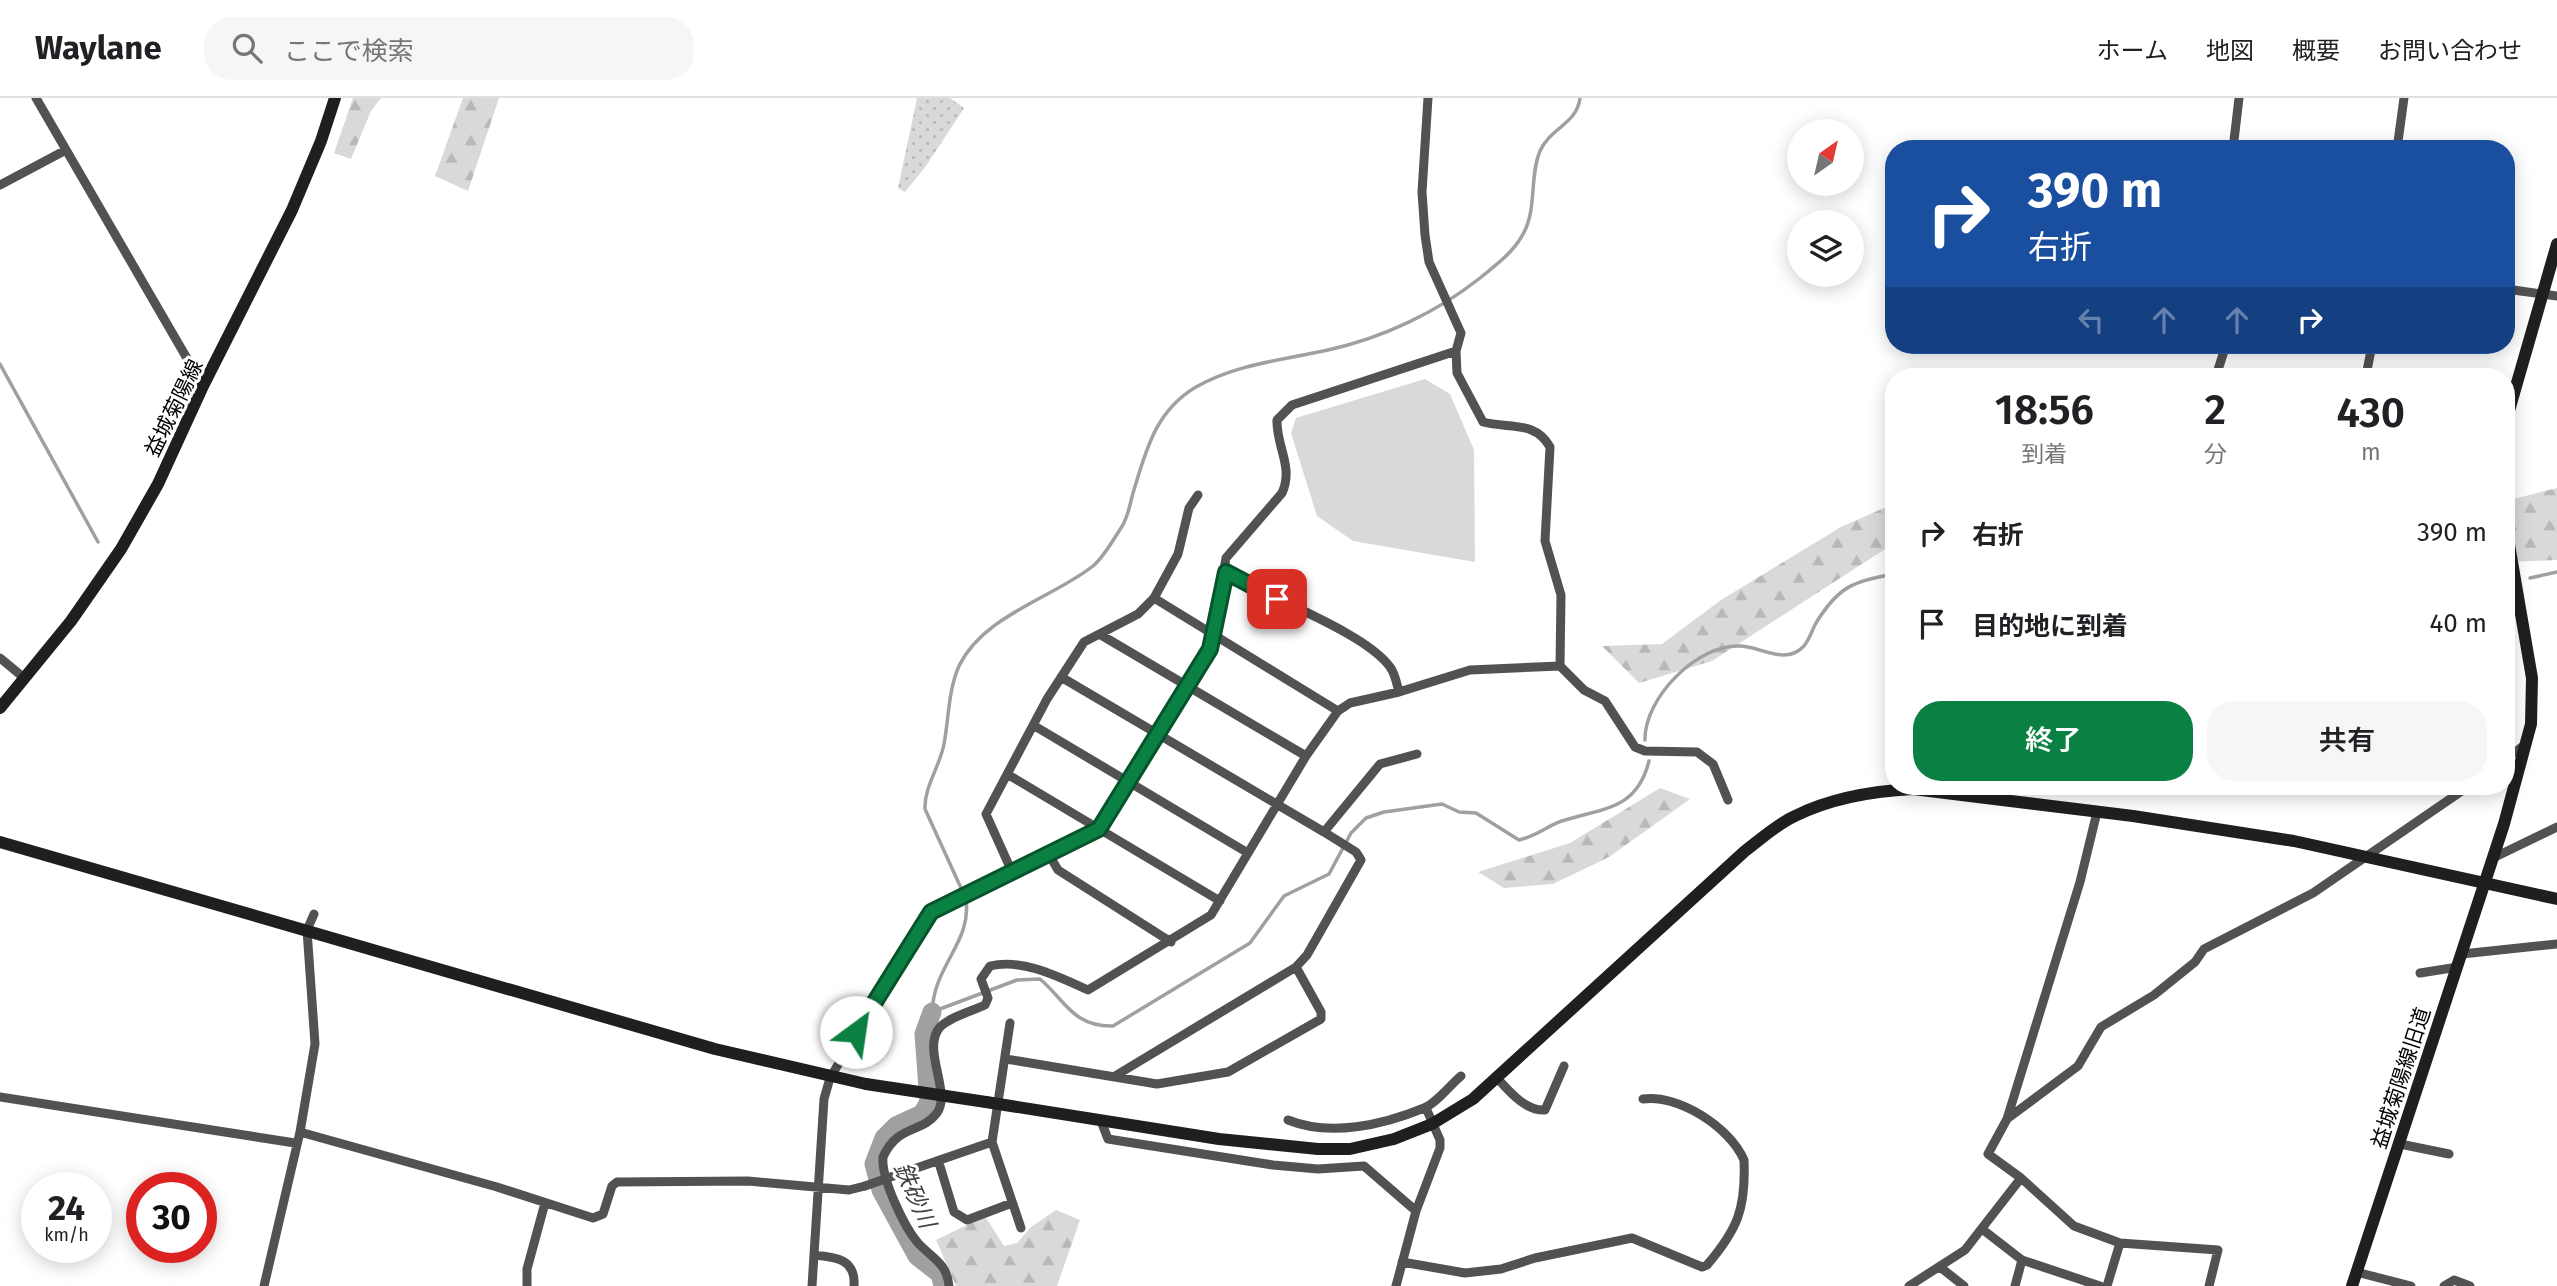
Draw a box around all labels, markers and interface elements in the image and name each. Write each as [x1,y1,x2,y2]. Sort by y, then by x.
search box [204,17,694,80]
text: Waylane [35,28,162,68]
icon: search [228,29,266,67]
text: ここで検索 [284,36,414,67]
text: ホーム [2097,37,2168,65]
text: 地図 [2206,37,2254,65]
text: 概要 [2292,37,2340,65]
text: お問い合わせ [2378,37,2522,65]
north arrow [1787,119,1864,196]
map controls [1787,119,1864,287]
text: 390 m [2028,161,2162,220]
icon: right [1913,168,2004,259]
button: layers [1787,210,1864,287]
text: 右折 [2028,228,2092,266]
icon: left [2072,301,2110,339]
icon: ahead [2145,301,2183,339]
icon: ahead [2218,301,2256,339]
icon: right [2291,301,2329,339]
street label: 益城菊陽線 [139,355,209,461]
text: 18:56 [1995,385,2094,435]
text: 2 [2204,385,2226,435]
text: 430 [2337,388,2405,438]
text: m [2361,438,2381,466]
text: 到着 [2021,440,2067,468]
text: 分 [2204,440,2227,468]
icon: right [1913,514,1951,552]
text: 390 m [2417,517,2487,548]
text: 右折 [1972,520,2024,551]
pin [1247,569,1307,629]
icon: arrive [1258,580,1296,618]
icon: arrive [1913,605,1951,643]
text: 40 m [2429,608,2487,639]
text: 目的地に到着 [1972,611,2128,642]
button: 終了 [1913,701,2193,781]
button: 共有 [2207,701,2487,781]
position arrow [819,995,893,1069]
street label: 益城菊陽線旧道 [2366,1004,2436,1152]
water label: 鉄砂川 [888,1158,943,1235]
speed limit sign: 30 [126,1172,217,1263]
text: 24 [48,1187,85,1229]
text: km/h [44,1224,89,1246]

